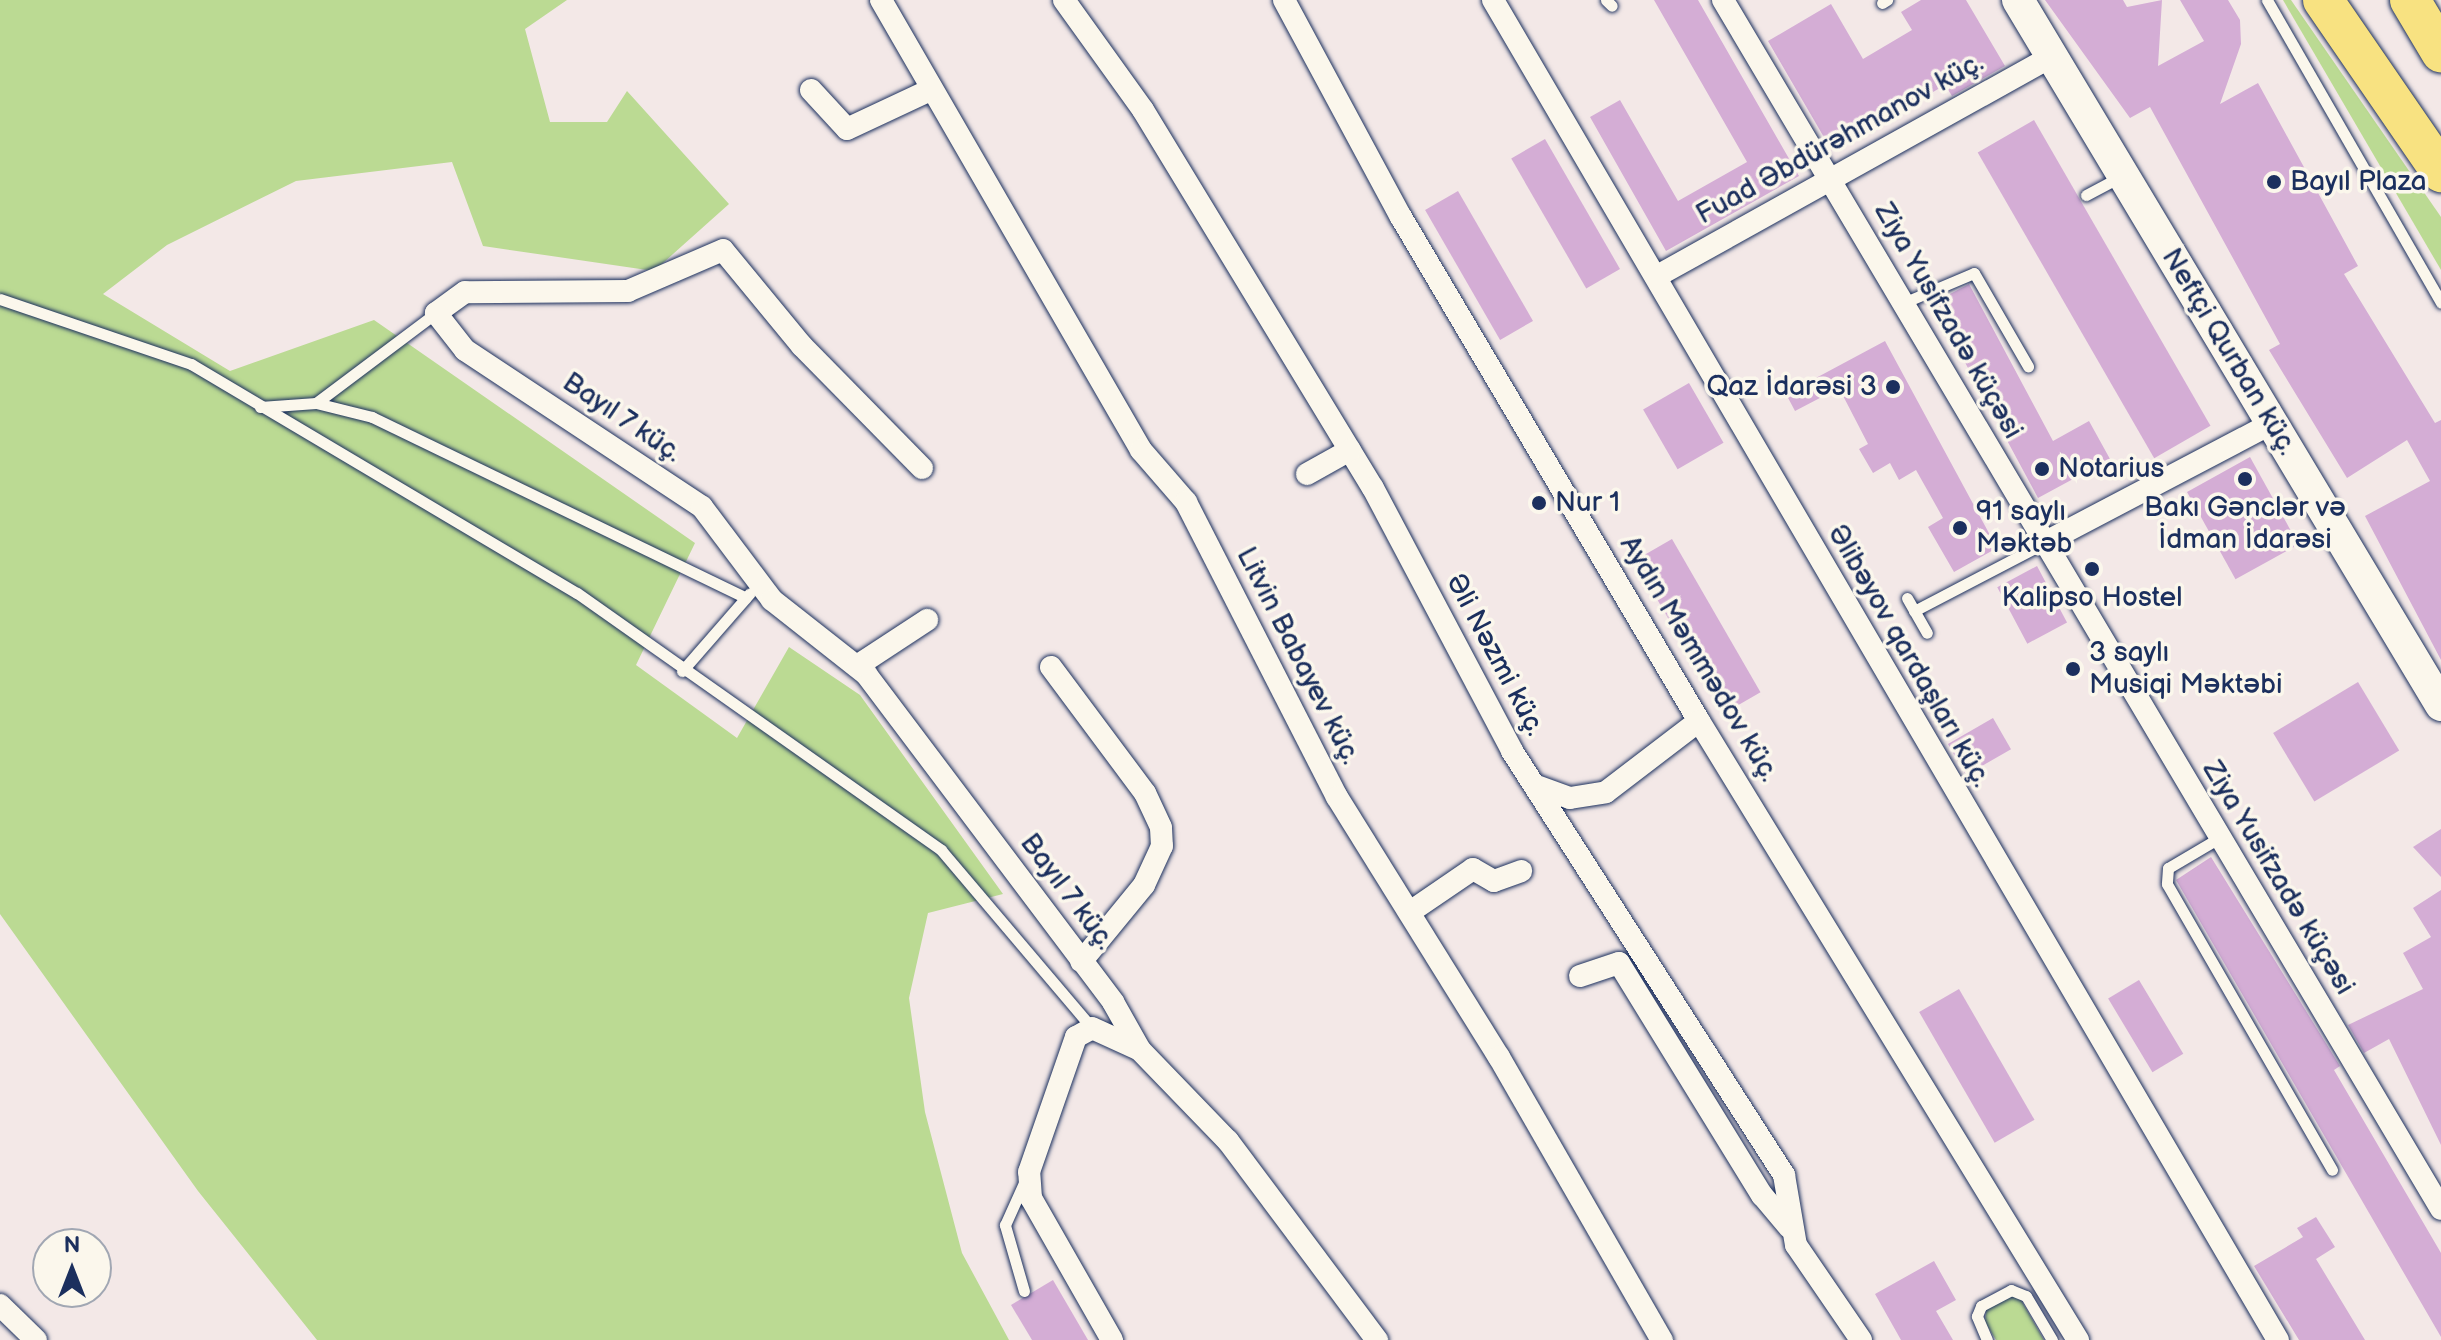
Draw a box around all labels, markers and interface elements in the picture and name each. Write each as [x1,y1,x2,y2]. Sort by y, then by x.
street label: Fuad Əbdürəhmanov küç. [1691,46,1989,232]
place label: Bayıl Plaza [2290,165,2427,199]
marker: Bayıl Plaza [2265,173,2283,191]
street label: Ziya Yusifzadə küçəsi [1866,196,2030,446]
street label: Neftçi Qurban küç. [2154,243,2304,461]
street label: Bayıl 7 küç. [555,365,689,471]
place label: Qaz İdarəsi 3 [1707,370,1877,404]
marker: Qaz İdarəsi 3 [1884,378,1902,396]
place label: Notarius [2058,452,2164,486]
marker: Notarius [2033,460,2051,478]
marker: Bakı Gənclər və İdman İdarəsi [2236,470,2254,488]
place label: Nur 1 [1555,486,1620,520]
place label: Bakı Gənclər və İdman İdarəsi [2144,491,2346,557]
marker: Nur 1 [1530,494,1548,512]
place label: 91 saylı Məktəb [1976,495,2072,561]
street label: Əlibəyov qardaşları küç. [1820,519,1998,793]
marker: 91 saylı Məktəb [1951,519,1969,537]
street label: Aydın Məmmədov küç. [1612,530,1786,788]
street label: Litvin Babayev küç. [1229,542,1367,770]
marker: Kalipso Hostel [2083,560,2101,578]
street label: Əli Nəzmi küç. [1438,568,1552,742]
place label: Kalipso Hostel [2002,581,2182,615]
place label: 3 saylı Musiqi Məktəbi [2089,636,2282,702]
marker: 3 saylı Musiqi Məktəbi [2064,660,2082,678]
street label: Ziya Yusifzadə küçəsi [2194,754,2362,1002]
street label: Bayıl 7 küç. [1012,826,1122,958]
north arrow [32,1228,112,1308]
text: N [64,1232,80,1259]

